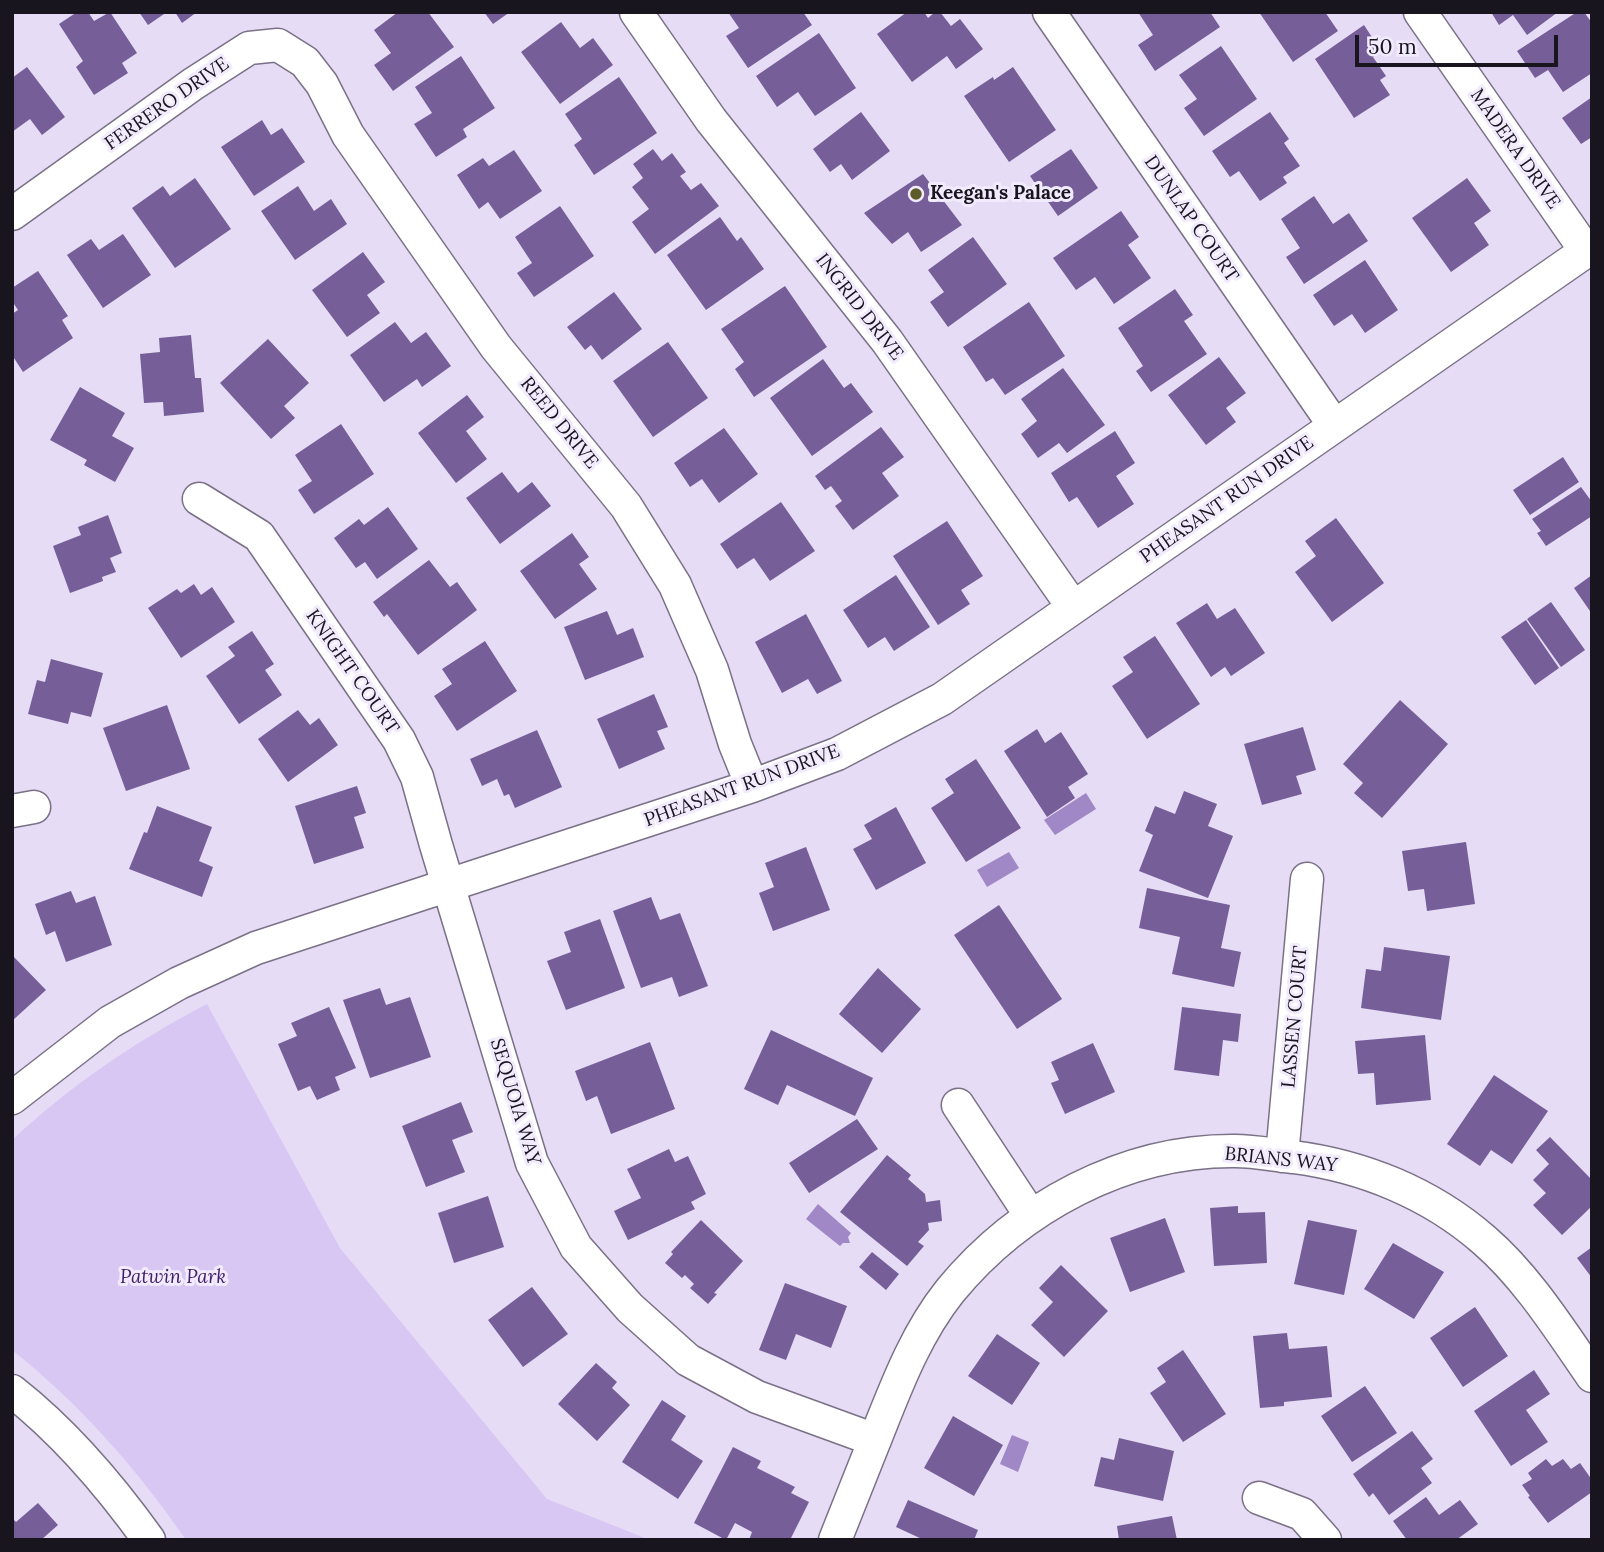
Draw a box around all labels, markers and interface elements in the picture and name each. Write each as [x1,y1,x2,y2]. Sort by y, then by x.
scale bar [1359,21,1562,65]
text: 50 m [1368,33,1417,60]
street label: FERRERO DRIVE [100,53,234,155]
street label: MADERA DRIVE [1465,85,1565,213]
street label: DUNLAP COURT [1139,151,1243,287]
place label: Keegan's Palace [930,183,1071,205]
marker: Keegan's Palace [908,186,924,202]
street label: INGRID DRIVE [810,249,908,365]
street label: REED DRIVE [515,373,603,473]
street label: PHEASANT RUN DRIVE [1136,431,1318,569]
street label: KNIGHT COURT [301,605,403,739]
street label: PHEASANT RUN DRIVE [641,740,843,832]
street label: LASSEN COURT [1277,945,1313,1089]
street label: SEQUOIA WAY [485,1036,545,1168]
street label: BRIANS WAY [1223,1143,1339,1177]
park label: Patwin Park [120,1267,226,1289]

